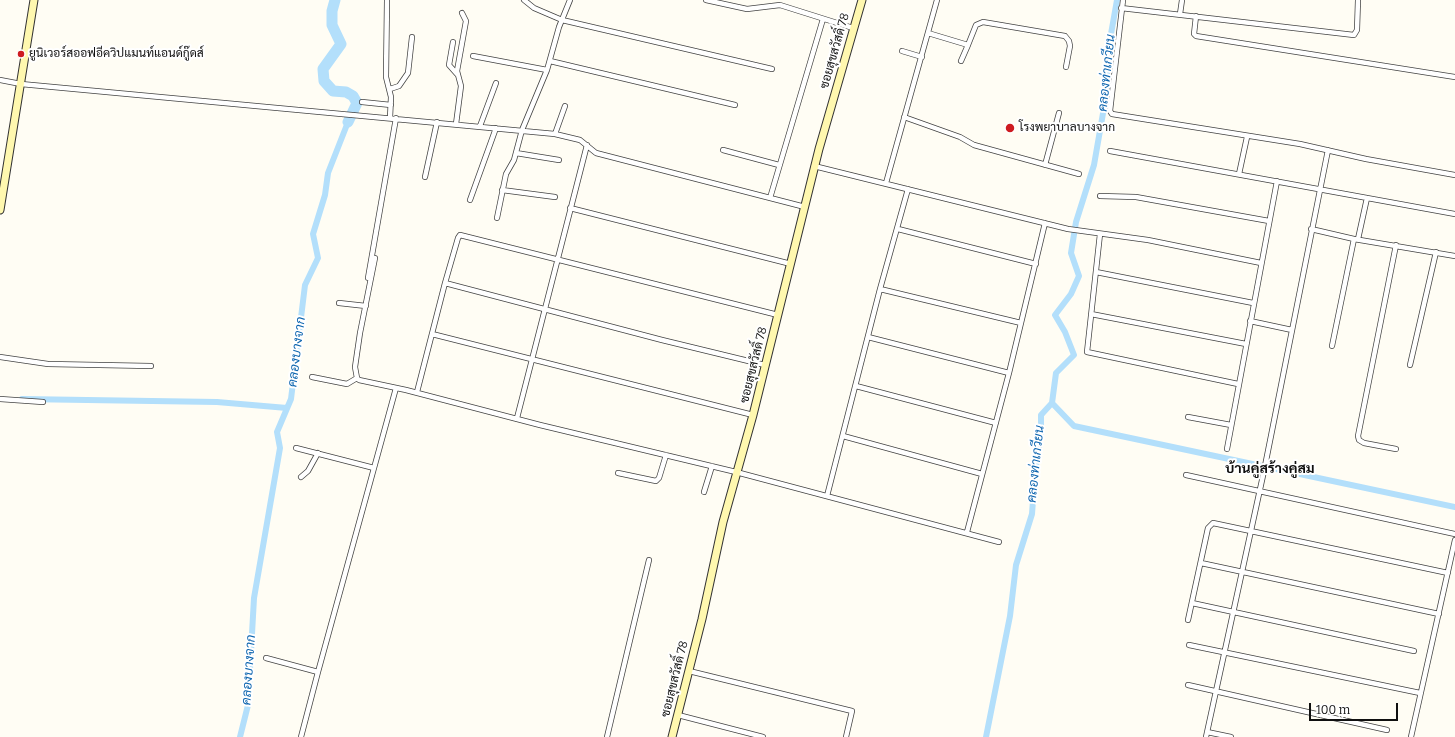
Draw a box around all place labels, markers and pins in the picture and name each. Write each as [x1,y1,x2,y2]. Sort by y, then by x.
place label: ยูนิเวอร์สออฟอีควิปแมนท์แอนด์กู๊ดส์ [29,47,204,61]
marker: ยูนิเวอร์สออฟอีควิปแมนท์แอนด์กู๊ดส์ [16,49,26,59]
place label: โรงพยาบาลบางจาก [1019,121,1115,135]
marker: โรงพยาบาลบางจาก [1004,122,1016,134]

